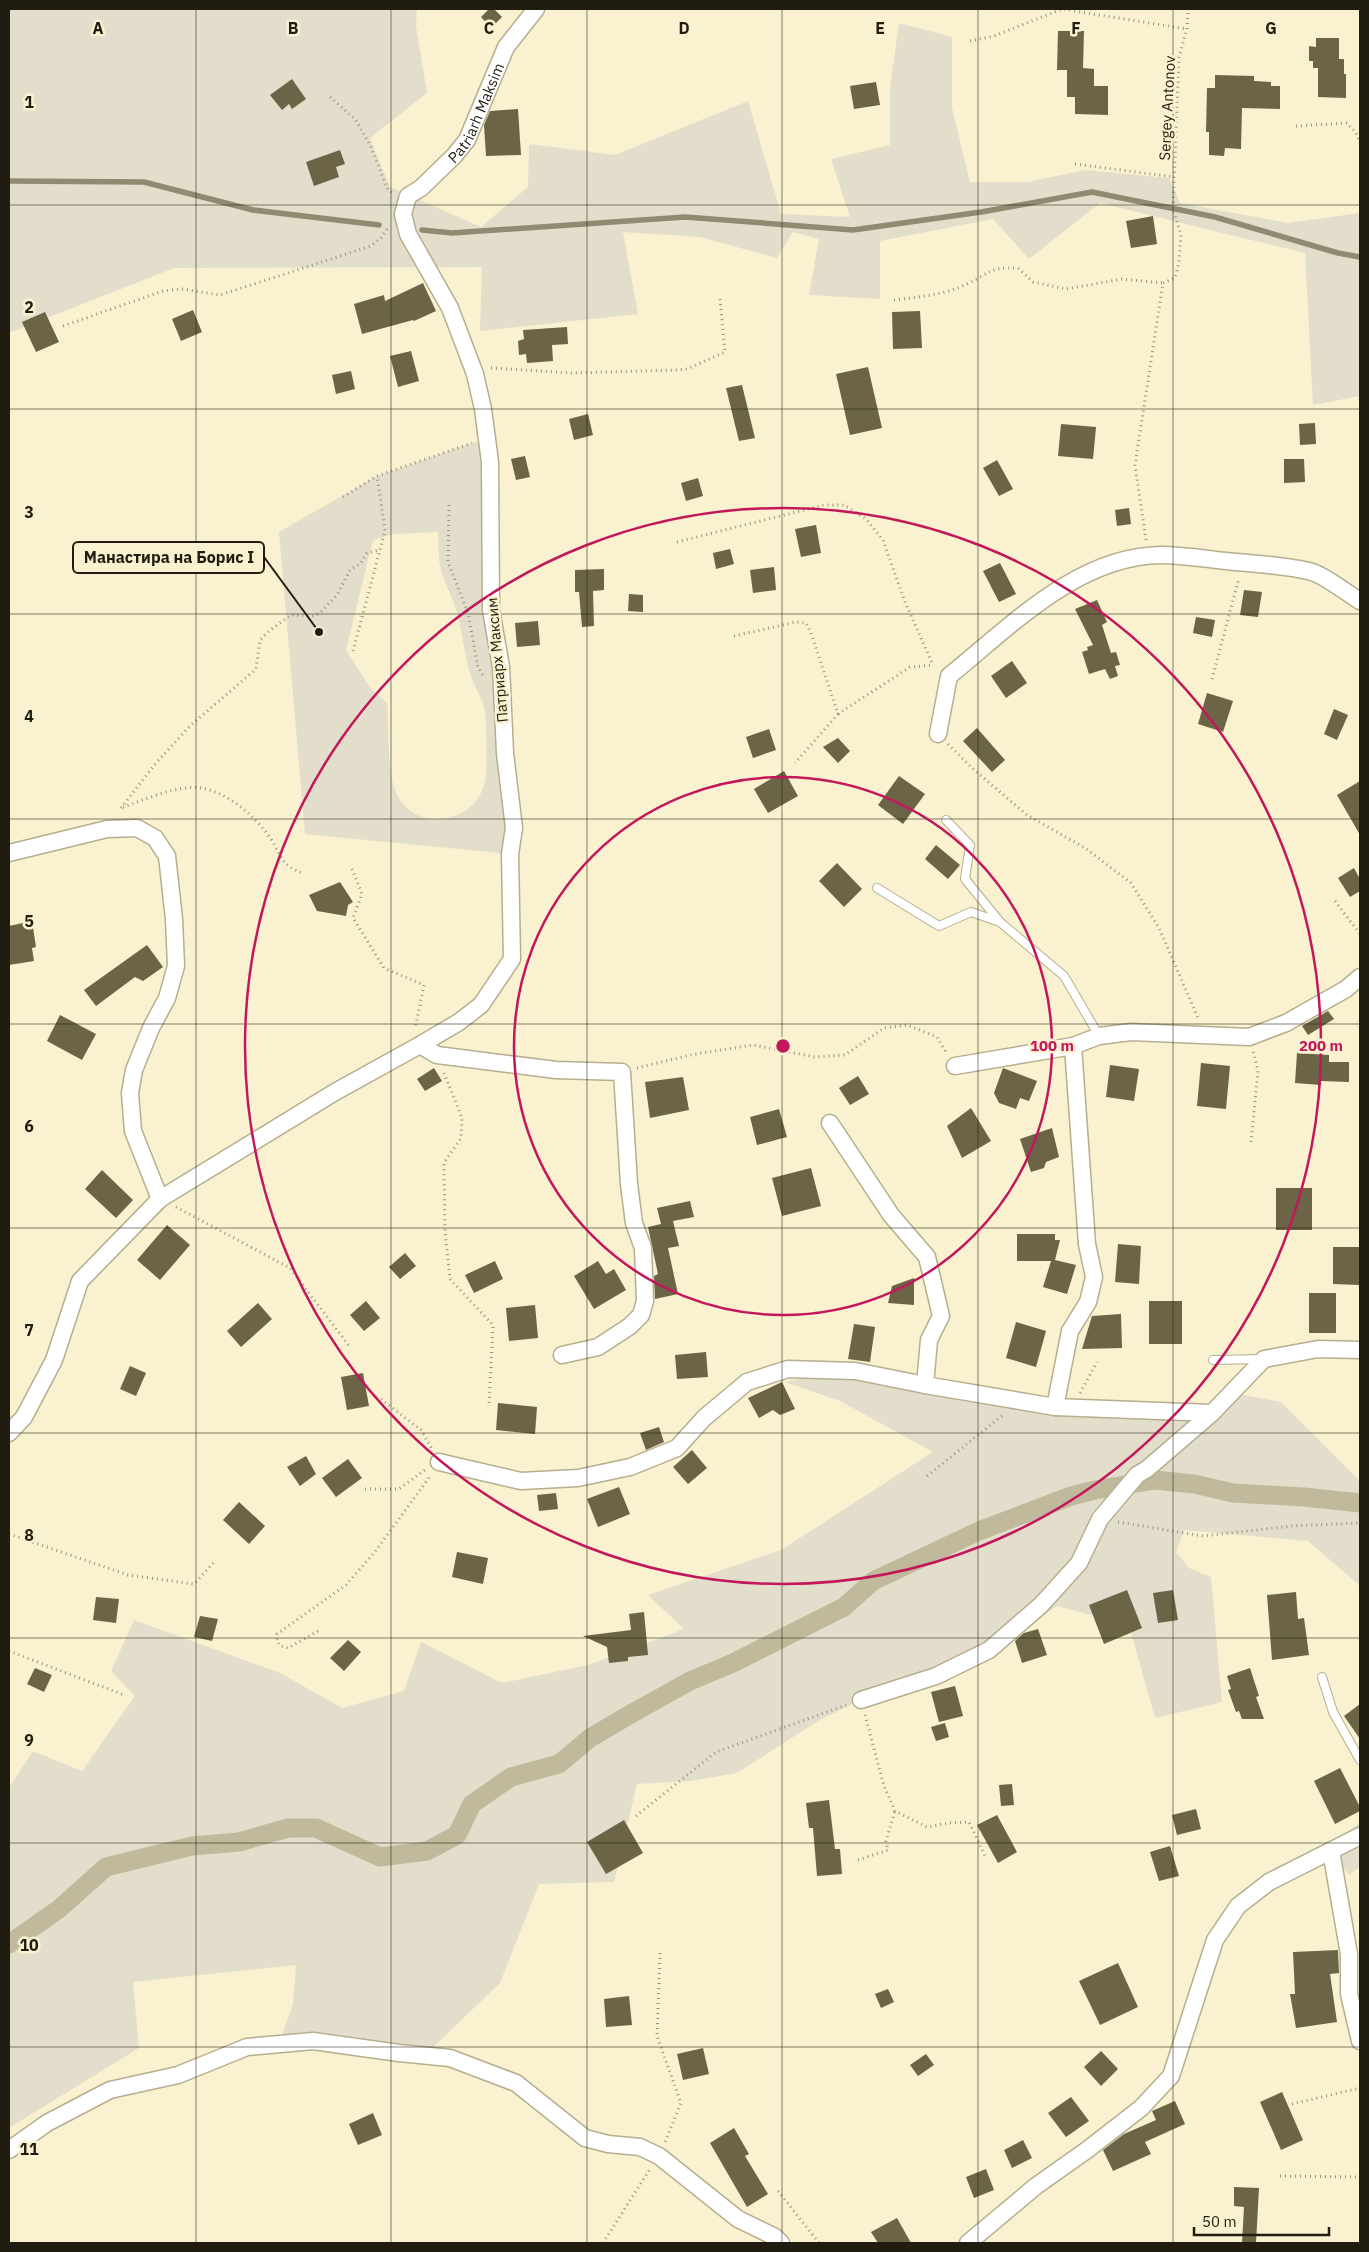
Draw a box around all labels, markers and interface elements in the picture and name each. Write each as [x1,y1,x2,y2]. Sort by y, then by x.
text: A [93,18,104,38]
text: B [288,18,299,38]
text: C [484,18,494,38]
text: D [678,18,690,38]
text: E [875,18,885,38]
text: F [1071,18,1081,38]
text: G [1265,18,1277,38]
street label: Sergey Antonov [1155,54,1179,161]
street label: Patriarh Maksim [443,60,508,167]
text: 1 [24,92,34,112]
text: 2 [24,297,34,317]
text: 3 [24,502,34,522]
callout: Манастира на Борис І [73,542,264,573]
text: Манастира на Борис І [84,547,254,567]
street label: Патриарх Максим [482,597,512,723]
text: 4 [24,706,34,726]
text: 5 [24,911,34,931]
text: 100 m [1030,1036,1074,1055]
text: 200 m [1299,1036,1343,1055]
centre of rings [774,1037,792,1055]
text: 6 [24,1116,34,1136]
text: 7 [24,1320,34,1340]
text: 8 [24,1525,34,1545]
text: 9 [24,1730,34,1750]
text: 10 [19,1935,39,1955]
text: 11 [19,2139,39,2159]
scale bar [1194,2204,1329,2236]
text: 50 m [1202,2212,1237,2231]

